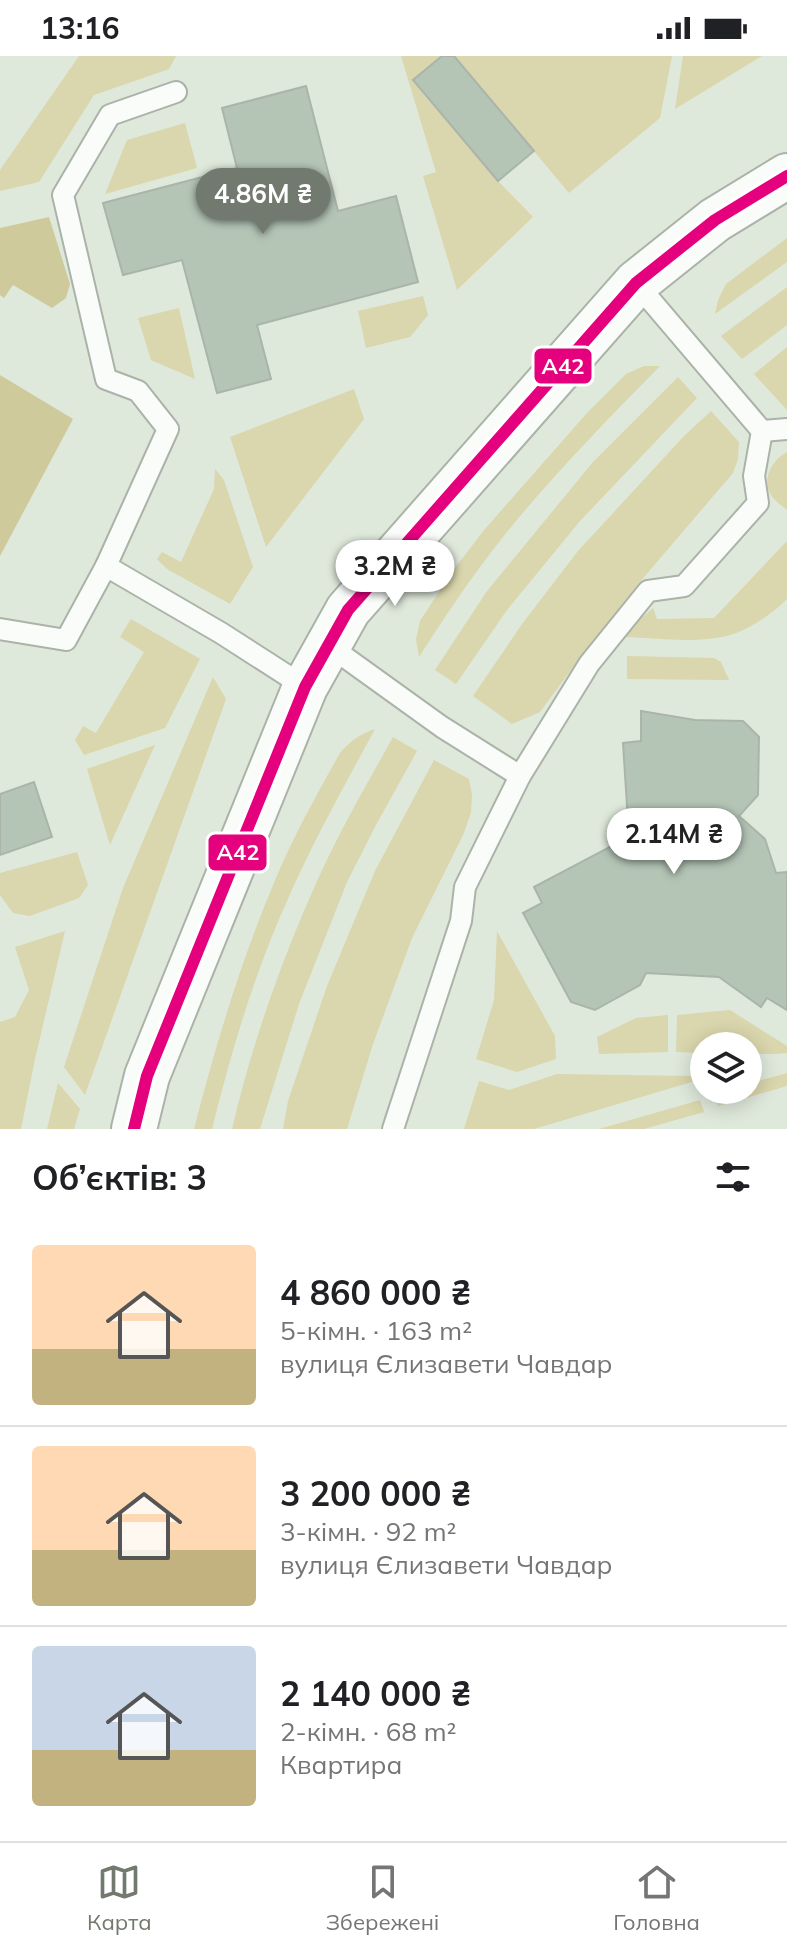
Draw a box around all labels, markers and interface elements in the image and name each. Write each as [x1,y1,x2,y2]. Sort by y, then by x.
text: 13:16 [40,9,119,47]
pin: 4.86M ₴ [189,168,337,236]
text: 4.86M ₴ [214,177,312,210]
line badge: А42 [533,347,593,385]
text: А42 [542,352,584,380]
pin: 3.2M ₴ [330,540,460,608]
text: 3.2M ₴ [354,549,437,582]
pin: 2.14M ₴ [600,808,748,876]
text: 2.14M ₴ [625,817,723,850]
line badge: А42 [207,833,268,872]
text: А42 [217,838,259,866]
map controls [690,1032,762,1104]
button: layers [690,1032,762,1104]
icon: filters [711,1155,755,1199]
text: Об’єктів: 3 [32,1156,207,1199]
text: 4 860 000 ₴ [280,1271,471,1314]
icon: home [96,1277,192,1373]
text: 5-кімн. · 163 m² [280,1314,472,1347]
text: вулиця Єлизавети Чавдар [280,1347,612,1380]
text: 3 200 000 ₴ [280,1472,471,1515]
icon: home [96,1478,192,1574]
text: 3-кімн. · 92 m² [280,1515,456,1548]
text: вулиця Єлизавети Чавдар [280,1548,612,1581]
text: 2 140 000 ₴ [280,1672,471,1715]
icon: home [96,1678,192,1774]
text: 2-кімн. · 68 m² [280,1715,456,1748]
text: Квартира [280,1748,402,1781]
tab: Карта [87,1860,152,1936]
tab: Збережені [326,1860,439,1936]
tab: Головна [613,1860,700,1936]

